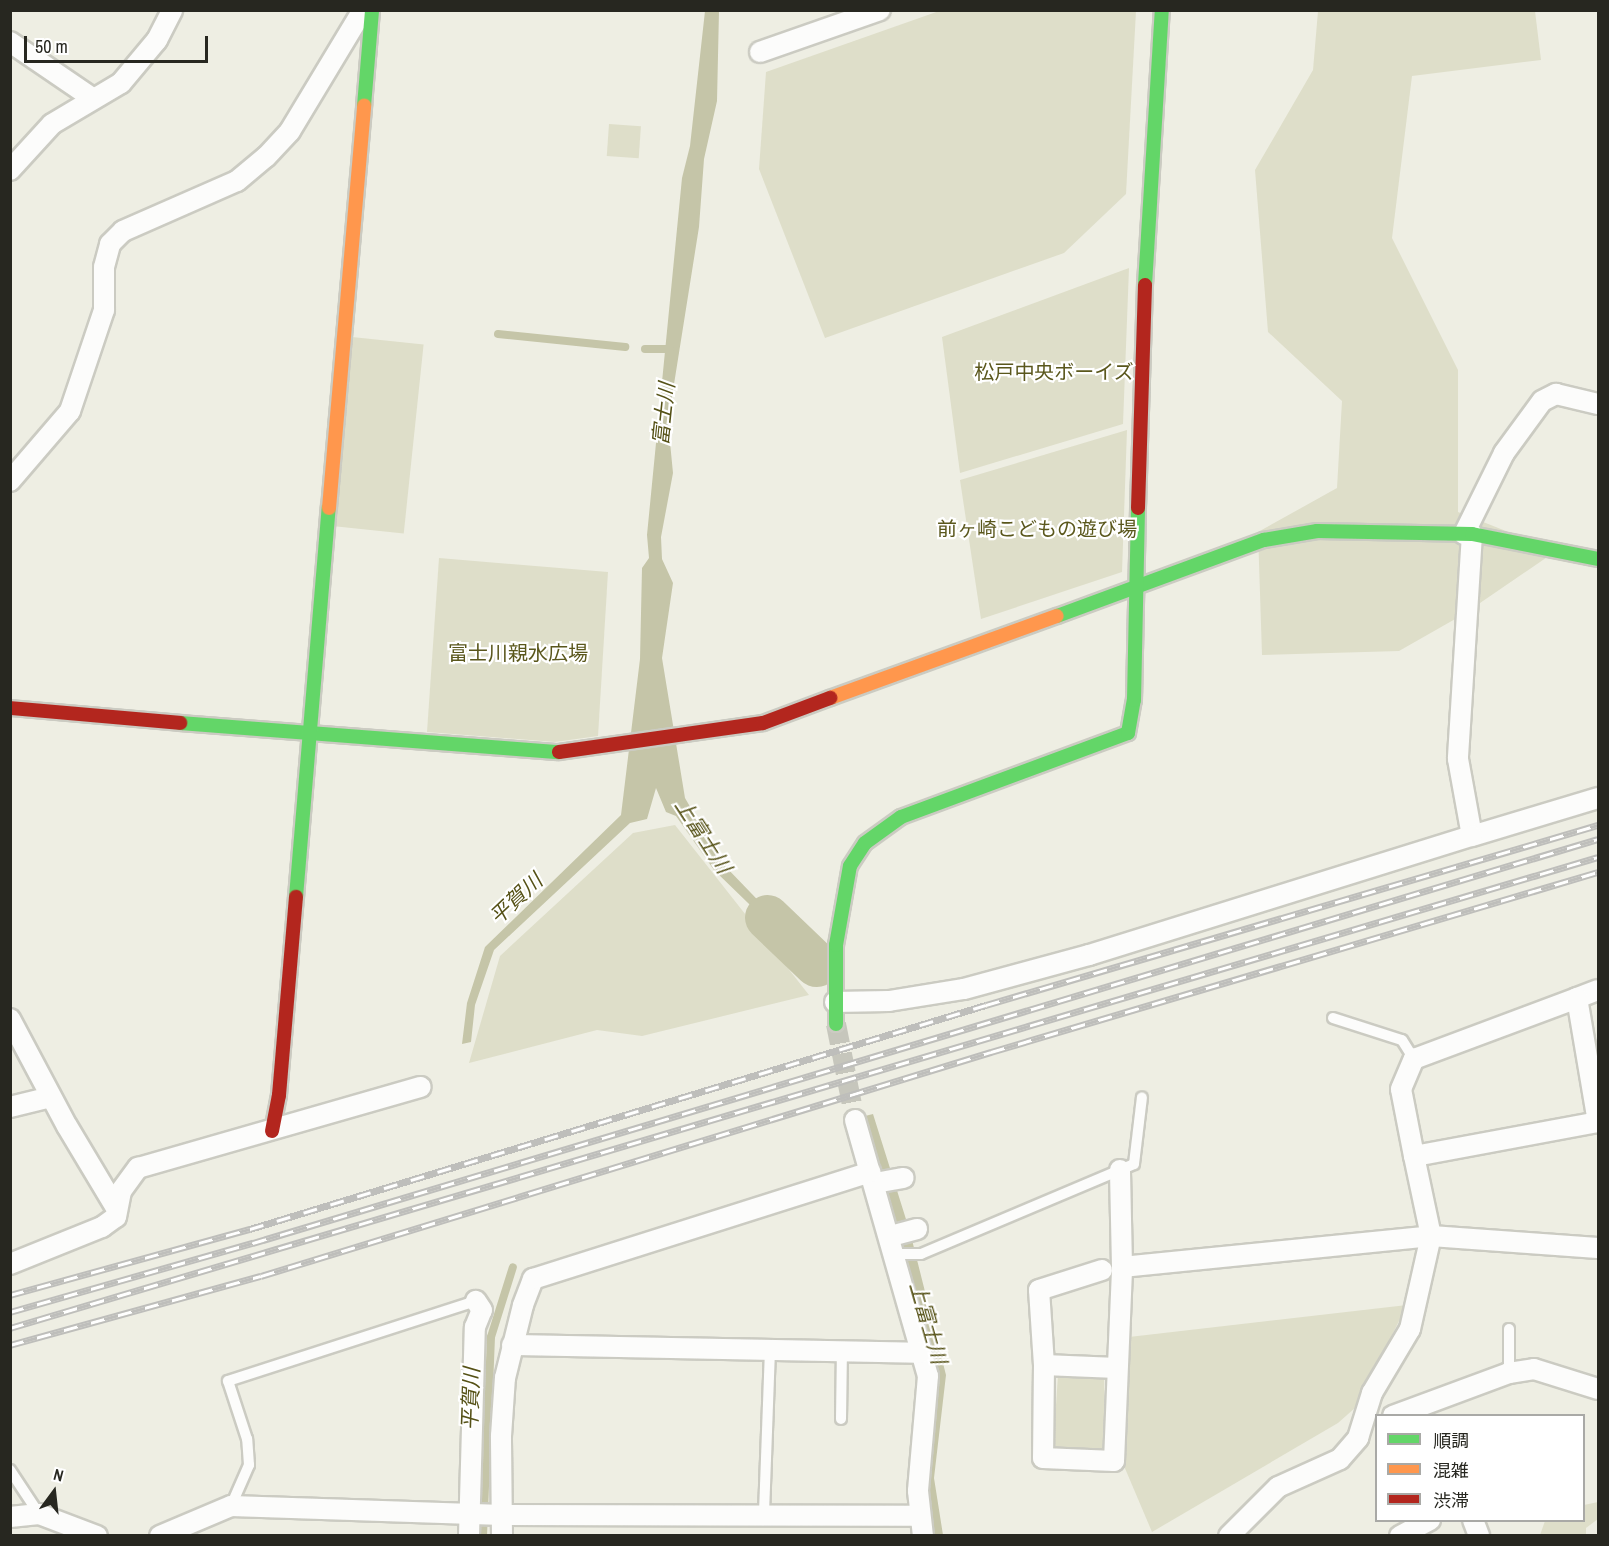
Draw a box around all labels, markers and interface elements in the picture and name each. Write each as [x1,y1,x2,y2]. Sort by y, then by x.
scale bar [27,24,212,62]
text: 50 m [35,34,68,59]
park label: 松戸中央ボーイズ [974,359,1134,383]
water label: 富士川 [648,381,680,447]
park label: 前ヶ崎こどもの遊び場 [937,516,1137,540]
park label: 富士川親水広場 [448,640,588,664]
water label: 上富士川 [670,794,736,878]
water label: 平賀川 [484,868,548,930]
water label: 上富士川 [904,1279,952,1367]
water label: 平賀川 [457,1367,485,1431]
legend [1375,1414,1585,1522]
text: 順調 [1433,1428,1469,1453]
text: 混雑 [1433,1458,1469,1483]
north arrow [24,1462,84,1522]
text: N [51,1463,66,1486]
text: 渋滞 [1433,1488,1469,1513]

